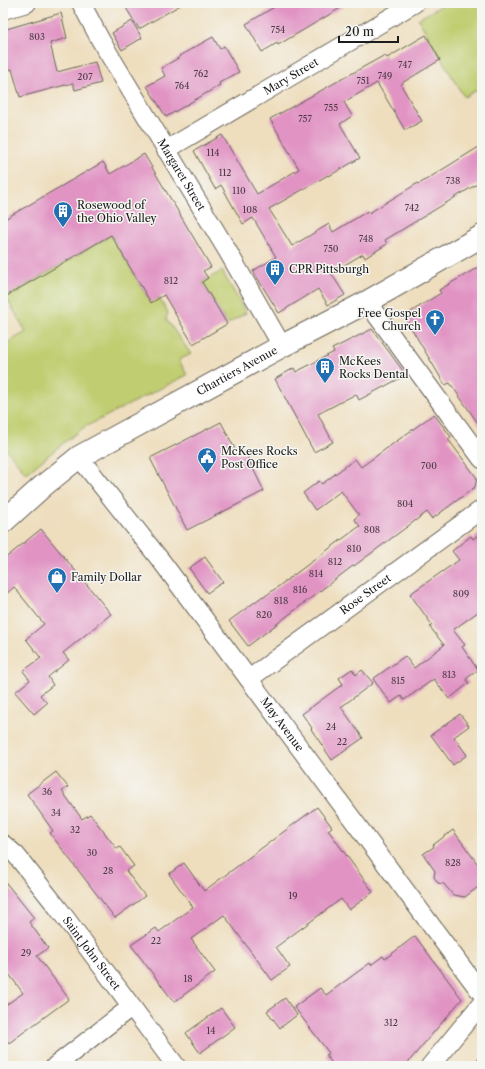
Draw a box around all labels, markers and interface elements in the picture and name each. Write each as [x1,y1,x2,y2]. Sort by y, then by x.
scale bar [339,18,398,44]
house number: 754 [271,24,285,35]
text: 20 m [345,24,374,39]
house number: 803 [29,31,45,42]
street label: Mary Street [261,55,321,98]
house number: 747 [398,59,412,70]
house number: 762 [194,68,208,79]
house number: 749 [378,70,392,81]
house number: 207 [77,71,93,82]
house number: 751 [356,75,370,86]
house number: 764 [175,80,189,91]
house number: 755 [324,102,338,113]
house number: 757 [298,113,312,124]
street label: Margaret Street [154,136,209,213]
house number: 114 [207,147,219,158]
house number: 112 [219,167,231,178]
house number: 738 [446,175,460,186]
house number: 110 [232,185,246,196]
place label: Rosewood of the Ohio Valley [77,198,158,225]
building icon: Rosewood of the Ohio Valley [52,200,74,228]
house number: 742 [405,202,419,213]
house number: 108 [243,204,257,215]
house number: 748 [359,233,373,244]
house number: 750 [323,243,339,254]
building icon: CPR Pittsburgh [264,258,286,286]
place label: CPR Pittsburgh [289,262,369,276]
house number: 812 [164,275,178,286]
place label: Free Gospel Church [358,306,422,333]
church icon: Free Gospel Church [424,308,446,336]
street label: Chartiers Avenue [194,343,280,398]
place label: McKees Rocks Dental [339,354,409,381]
building icon: McKees Rocks Dental [314,356,336,384]
place label: McKees Rocks Post Office [221,444,298,471]
public building icon: McKees Rocks Post Office [196,446,218,474]
house number: 700 [421,460,437,471]
house number: 804 [397,498,413,509]
house number: 808 [364,524,380,535]
house number: 810 [347,543,362,554]
house number: 812 [328,556,342,567]
shop icon: Family Dollar [46,566,68,594]
house number: 814 [309,568,323,579]
place label: Family Dollar [71,570,142,584]
street label: Rose Street [337,571,394,617]
house number: 816 [293,584,307,595]
house number: 809 [453,588,469,599]
house number: 818 [274,595,288,606]
house number: 820 [256,609,272,620]
house number: 813 [442,669,456,680]
house number: 815 [391,675,405,686]
street label: May Avenue [258,695,307,754]
house number: 24 [326,721,336,732]
house number: 22 [337,736,347,747]
house number: 36 [42,786,52,797]
house number: 34 [51,807,61,818]
house number: 32 [70,824,80,835]
house number: 30 [87,847,98,858]
house number: 828 [445,857,461,868]
house number: 28 [103,865,113,876]
house number: 19 [288,890,298,901]
street label: Saint John Street [60,914,124,993]
house number: 22 [151,935,161,946]
house number: 29 [21,947,31,958]
house number: 18 [183,973,193,984]
house number: 312 [384,1017,398,1028]
house number: 14 [207,1025,216,1036]

